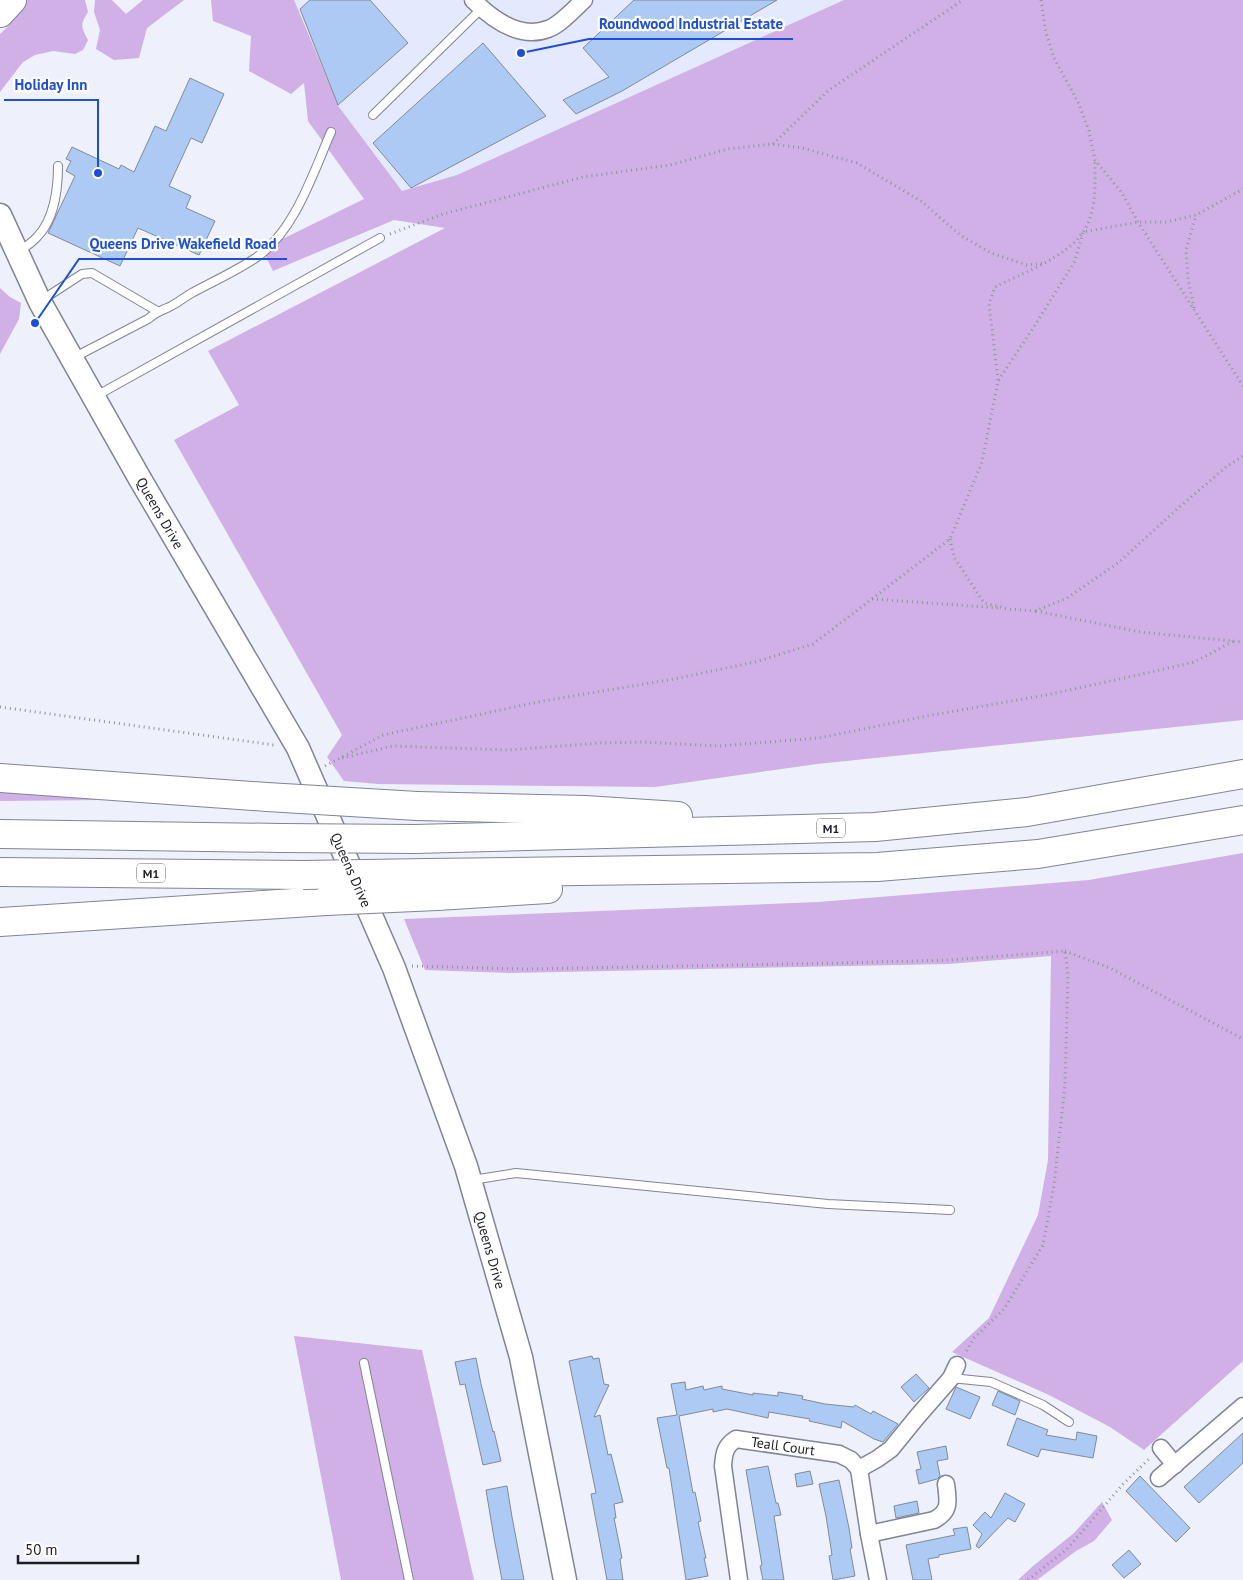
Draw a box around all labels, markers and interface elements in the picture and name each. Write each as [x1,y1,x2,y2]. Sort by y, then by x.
callout: Roundwood Industrial Estate [589,9,793,39]
text: Roundwood Industrial Estate [599,14,783,33]
callout: Holiday Inn [4,70,98,100]
text: Holiday Inn [15,75,87,94]
callout: Queens Drive Wakefield Road [79,229,287,259]
text: Queens Drive Wakefield Road [89,234,277,253]
street label: Queens Drive [132,474,188,552]
road number: M1 [817,818,845,838]
street label: Queens Drive [327,830,375,910]
road number: M1 [137,864,165,882]
street label: Queens Drive [470,1209,510,1291]
street label: Teall Court [750,1433,816,1459]
scale bar [18,1532,138,1564]
text: 50 m [25,1540,58,1559]

